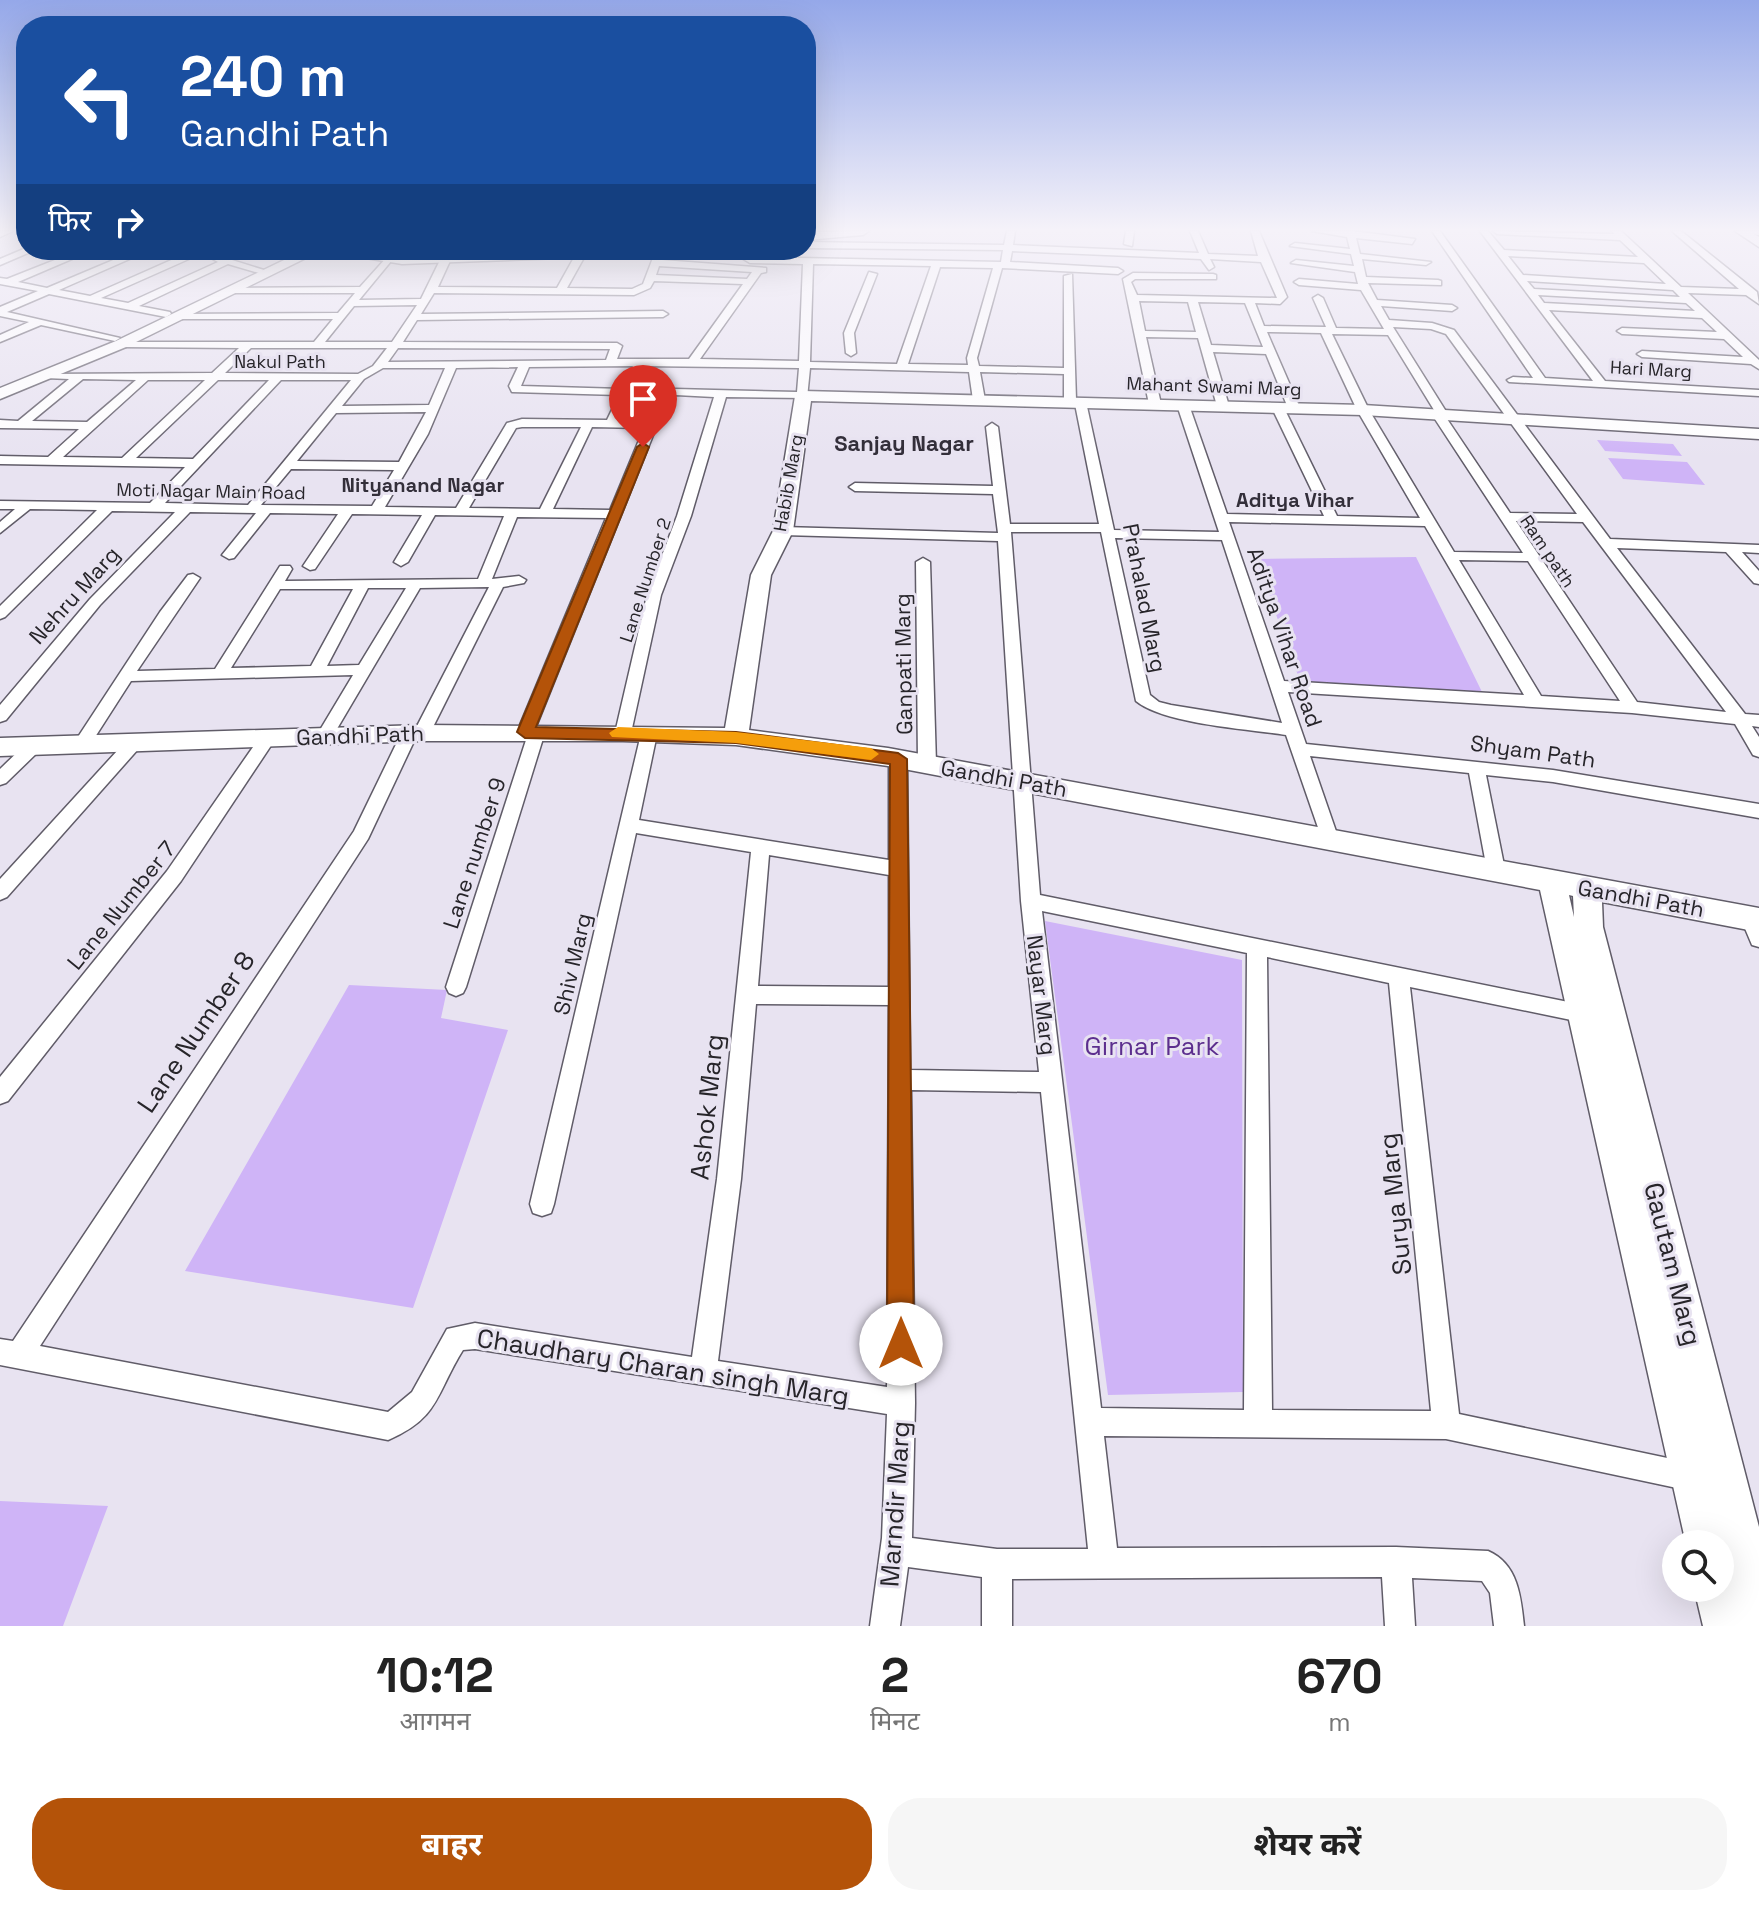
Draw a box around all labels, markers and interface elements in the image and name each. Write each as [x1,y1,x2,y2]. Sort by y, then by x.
text: 240 m [180,41,346,112]
icon: left [48,48,152,152]
text: Gandhi Path [180,111,389,157]
icon: right [107,200,151,244]
text: फिर [48,201,91,240]
street label: Nakul Path [234,350,326,373]
street label: Hari Marg [1609,355,1693,383]
pin [609,365,677,447]
street label: Mahant Swami Marg [1126,371,1302,401]
icon: arrive [621,377,665,421]
district label: Sanjay Nagar [834,429,974,457]
street label: Habib Marg [768,433,808,533]
district label: Nityanand Nagar [342,472,504,498]
street label: Moti Nagar Main Road [116,478,306,504]
district label: Aditya Vihar [1236,487,1354,513]
street label: Ram path [1515,510,1581,592]
street label: Lane Number 2 [614,515,676,645]
street label: Prahalad Marg [1117,521,1173,675]
street label: Nehru Marg [23,540,125,650]
street label: Aditya Vihar Road [1241,544,1329,730]
street label: Ganpati Marg [888,593,918,735]
street label: Gandhi Path [296,719,424,751]
street label: Shyam Path [1469,728,1597,774]
street label: Gandhi Path [939,753,1069,803]
street label: Lane number 9 [436,774,512,932]
street label: Lane Number 7 [61,835,181,975]
street label: Gandhi Path [1576,873,1706,923]
street label: Shiv Marg [547,910,597,1018]
street label: Nayar Marg [1021,933,1063,1057]
street label: Lane Number 8 [129,945,263,1119]
park label: Girnar Park [1085,1029,1219,1063]
street label: Ashok Marg [682,1033,732,1181]
street label: Surya Marg [1371,1131,1419,1277]
street label: Gautam Marg [1636,1179,1710,1349]
position arrow [859,1302,943,1386]
street label: Chaudhary Charan singh Marg [474,1321,852,1413]
street label: Marndir Marg [872,1420,918,1588]
map controls [1662,1530,1734,1602]
button: search [1662,1530,1734,1602]
text: 10:12 [376,1645,494,1706]
text: 2 [881,1645,909,1706]
text: 670 [1296,1646,1383,1707]
text: आगमन [399,1704,471,1738]
text: मिनट [870,1704,920,1738]
text: m [1328,1705,1351,1739]
button: बाहर [32,1798,872,1890]
button: शेयर करें [888,1798,1727,1890]

